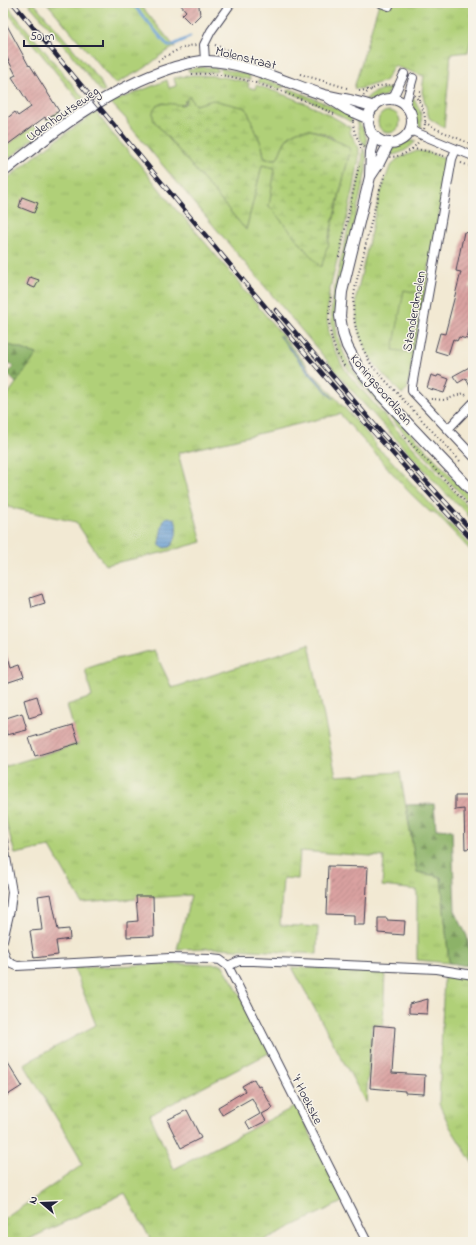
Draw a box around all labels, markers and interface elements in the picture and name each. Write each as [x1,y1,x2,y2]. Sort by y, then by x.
scale bar [24,22,103,48]
text: 50 m [30,28,54,46]
street label: Molenstraat [213,42,279,75]
street label: Udenhoutseweg [23,82,104,147]
street label: Standerdmolen [398,269,431,353]
street label: Koningsoordlaan [344,350,416,430]
street label: 't Hoekske [286,1072,327,1128]
north arrow [22,1183,62,1223]
text: N [25,1194,42,1206]

